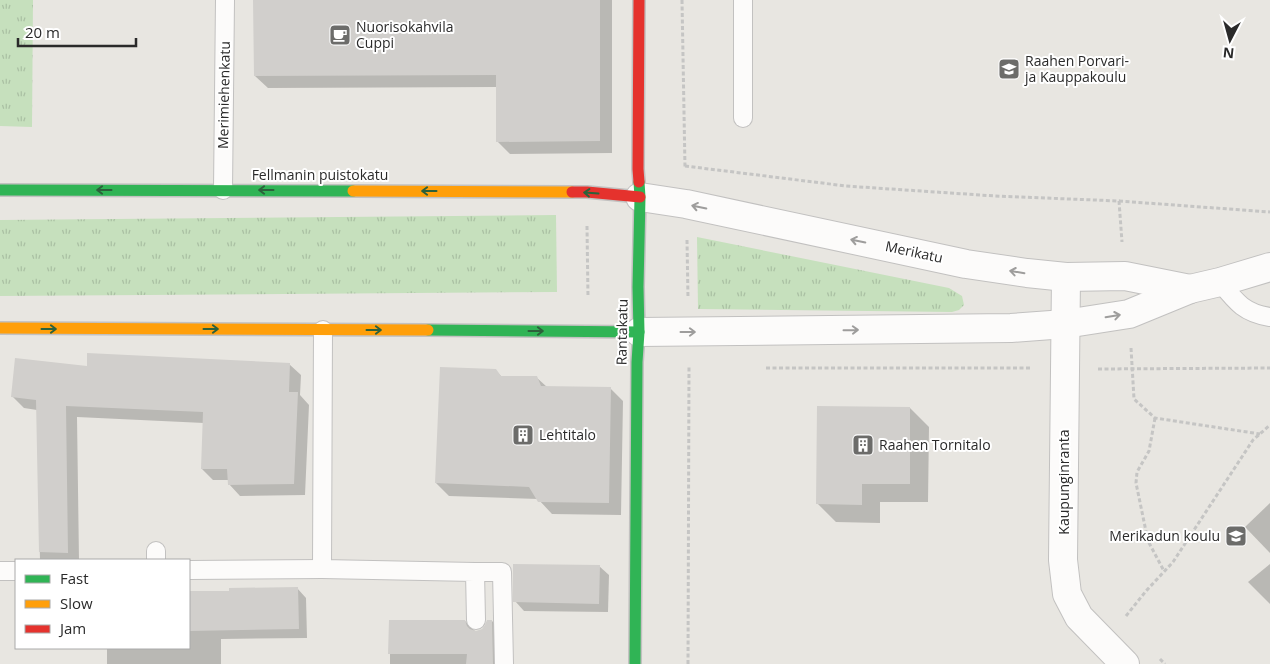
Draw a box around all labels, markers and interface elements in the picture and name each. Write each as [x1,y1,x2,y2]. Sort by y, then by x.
scale bar [18,15,135,47]
north arrow [1205,15,1255,65]
place label: Nuorisokahvila Cuppi [356,17,453,52]
text: 20 m [25,22,60,42]
cafe icon: Nuorisokahvila Cuppi [328,23,352,47]
street label: Merimiehenkatu [213,41,234,149]
text: N [1222,43,1235,63]
place label: Raahen Porvari- ja Kauppakoulu [1024,51,1129,86]
school or university icon: Raahen Porvari- ja Kauppakoulu [997,57,1021,81]
street label: Fellmanin puistokatu [252,165,388,184]
one-way arrow [96,185,112,195]
one-way arrow [258,185,274,195]
one-way arrow [421,186,437,196]
one-way arrow [583,188,599,197]
one-way arrow [691,202,707,211]
one-way arrow [850,235,866,245]
street label: Merikatu [884,236,945,267]
one-way arrow [1010,266,1026,276]
street label: Rantakatu [611,299,632,365]
one-way arrow [1105,311,1121,321]
one-way arrow [40,324,56,334]
one-way arrow [202,324,219,334]
one-way arrow [365,325,381,335]
one-way arrow [842,325,858,335]
one-way arrow [528,326,544,336]
one-way arrow [680,327,696,337]
building icon: Lehtitalo [511,423,535,447]
place label: Lehtitalo [539,425,596,444]
street label: Kaupunginranta [1054,429,1073,535]
building icon: Raahen Tornitalo [851,433,875,457]
place label: Raahen Tornitalo [879,435,991,454]
school or university icon: Merikadun koulu [1224,524,1248,548]
place label: Merikadun koulu [1109,526,1220,545]
legend [15,559,190,649]
text: Fast [60,568,89,588]
text: Slow [60,593,93,613]
text: Jam [58,618,86,638]

